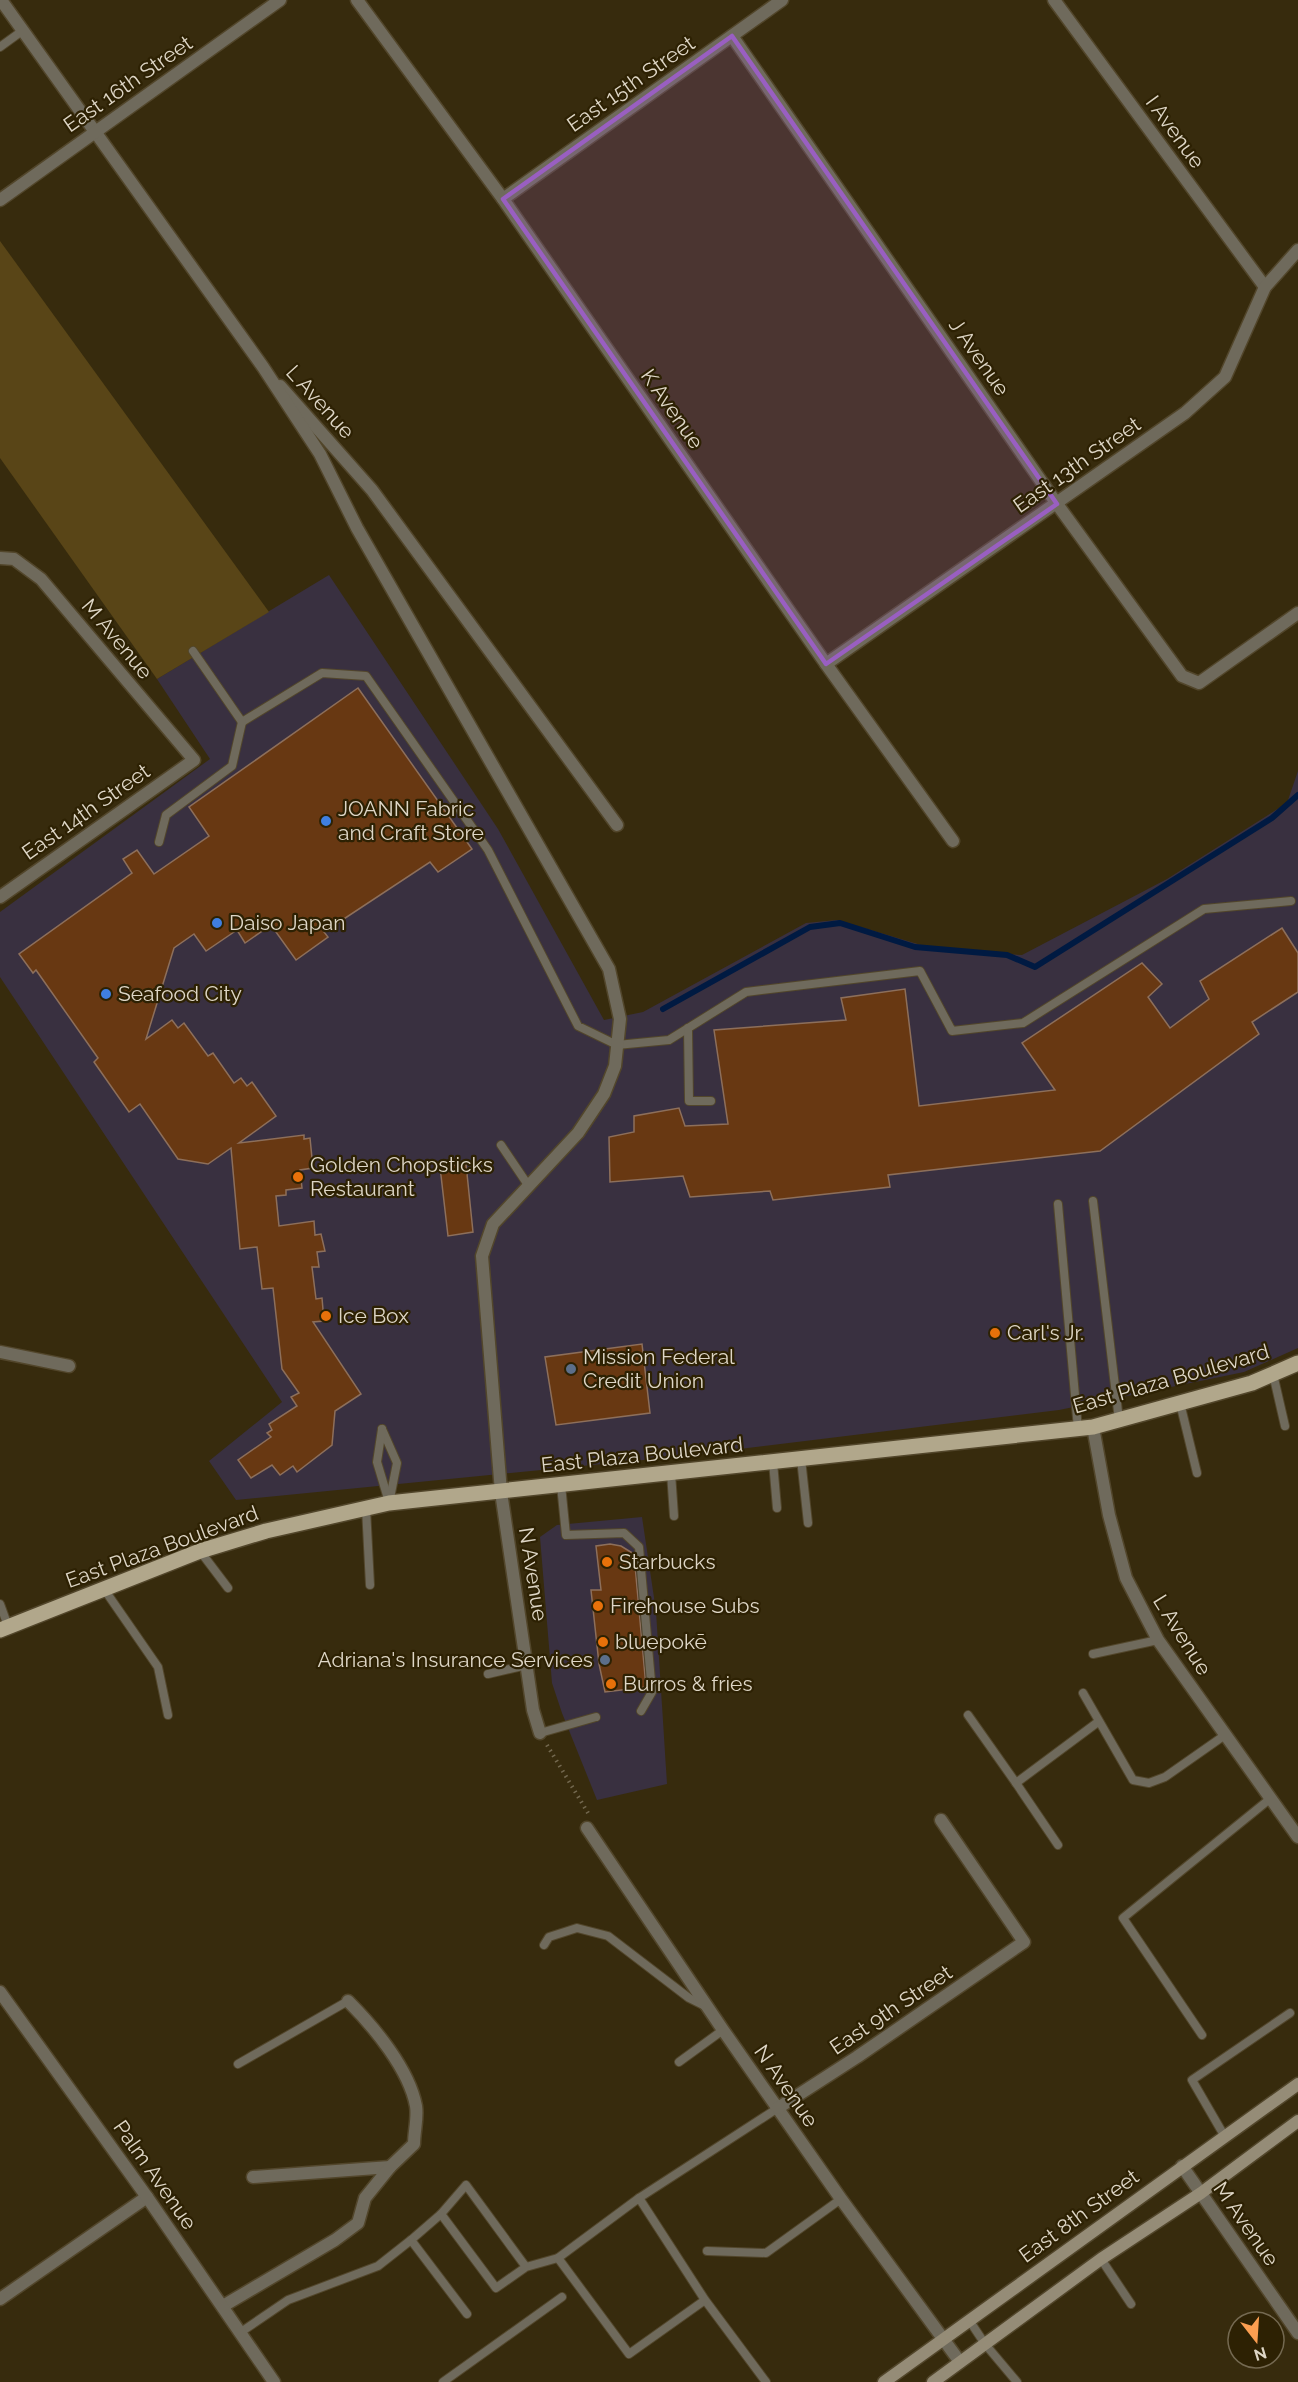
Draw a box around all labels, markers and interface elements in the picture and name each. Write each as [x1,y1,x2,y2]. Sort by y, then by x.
street label: East 16th Street [59,30,197,137]
street label: East 15th Street [562,30,699,137]
street label: I Avenue [1141,91,1210,173]
street label: J Avenue [944,313,1015,400]
street label: L Avenue [281,360,360,443]
street label: K Avenue [636,364,709,453]
street label: East 13th Street [1008,411,1145,518]
street label: M Avenue [77,594,158,684]
street label: East 14th Street [17,758,154,865]
place label: JOANN Fabric and Craft Store [338,796,484,845]
marker: JOANN Fabric and Craft Store [319,814,333,828]
place label: Daiso Japan [229,910,345,935]
marker: Daiso Japan [210,916,224,930]
place label: Seafood City [118,981,242,1006]
marker: Seafood City [99,987,113,1001]
place label: Golden Chopsticks Restaurant [310,1152,493,1201]
marker: Golden Chopsticks Restaurant [291,1170,305,1184]
place label: Ice Box [338,1303,409,1328]
marker: Ice Box [319,1309,333,1323]
place label: Carl's Jr. [1007,1320,1084,1345]
marker: Carl's Jr. [988,1326,1002,1340]
street label: East Plaza Boulevard [1070,1338,1272,1419]
place label: Mission Federal Credit Union [583,1344,735,1393]
marker: Mission Federal Credit Union [564,1362,578,1376]
street label: East Plaza Boulevard [540,1431,744,1478]
street label: East Plaza Boulevard [62,1500,262,1593]
street label: N Avenue [514,1525,553,1623]
place label: Starbucks [619,1549,716,1574]
marker: Starbucks [600,1555,614,1569]
street label: L Avenue [1148,1590,1217,1680]
place label: Firehouse Subs [610,1593,760,1618]
marker: Firehouse Subs [591,1599,605,1613]
place label: bluepokē [615,1629,707,1654]
marker: bluepokē [596,1635,610,1649]
place label: Adriana's Insurance Services [318,1647,593,1672]
marker: Adriana's Insurance Services [598,1653,612,1667]
place label: Burros & fries [623,1671,753,1696]
marker: Burros & fries [604,1677,618,1691]
street label: East 9th Street [825,1960,957,2060]
street label: N Avenue [749,2040,824,2132]
street label: Palm Avenue [109,2115,202,2234]
street label: East 8th Street [1014,2164,1143,2267]
street label: M Avenue [1208,2177,1284,2271]
north arrow [1226,2310,1286,2370]
text: N [1252,2343,1269,2365]

